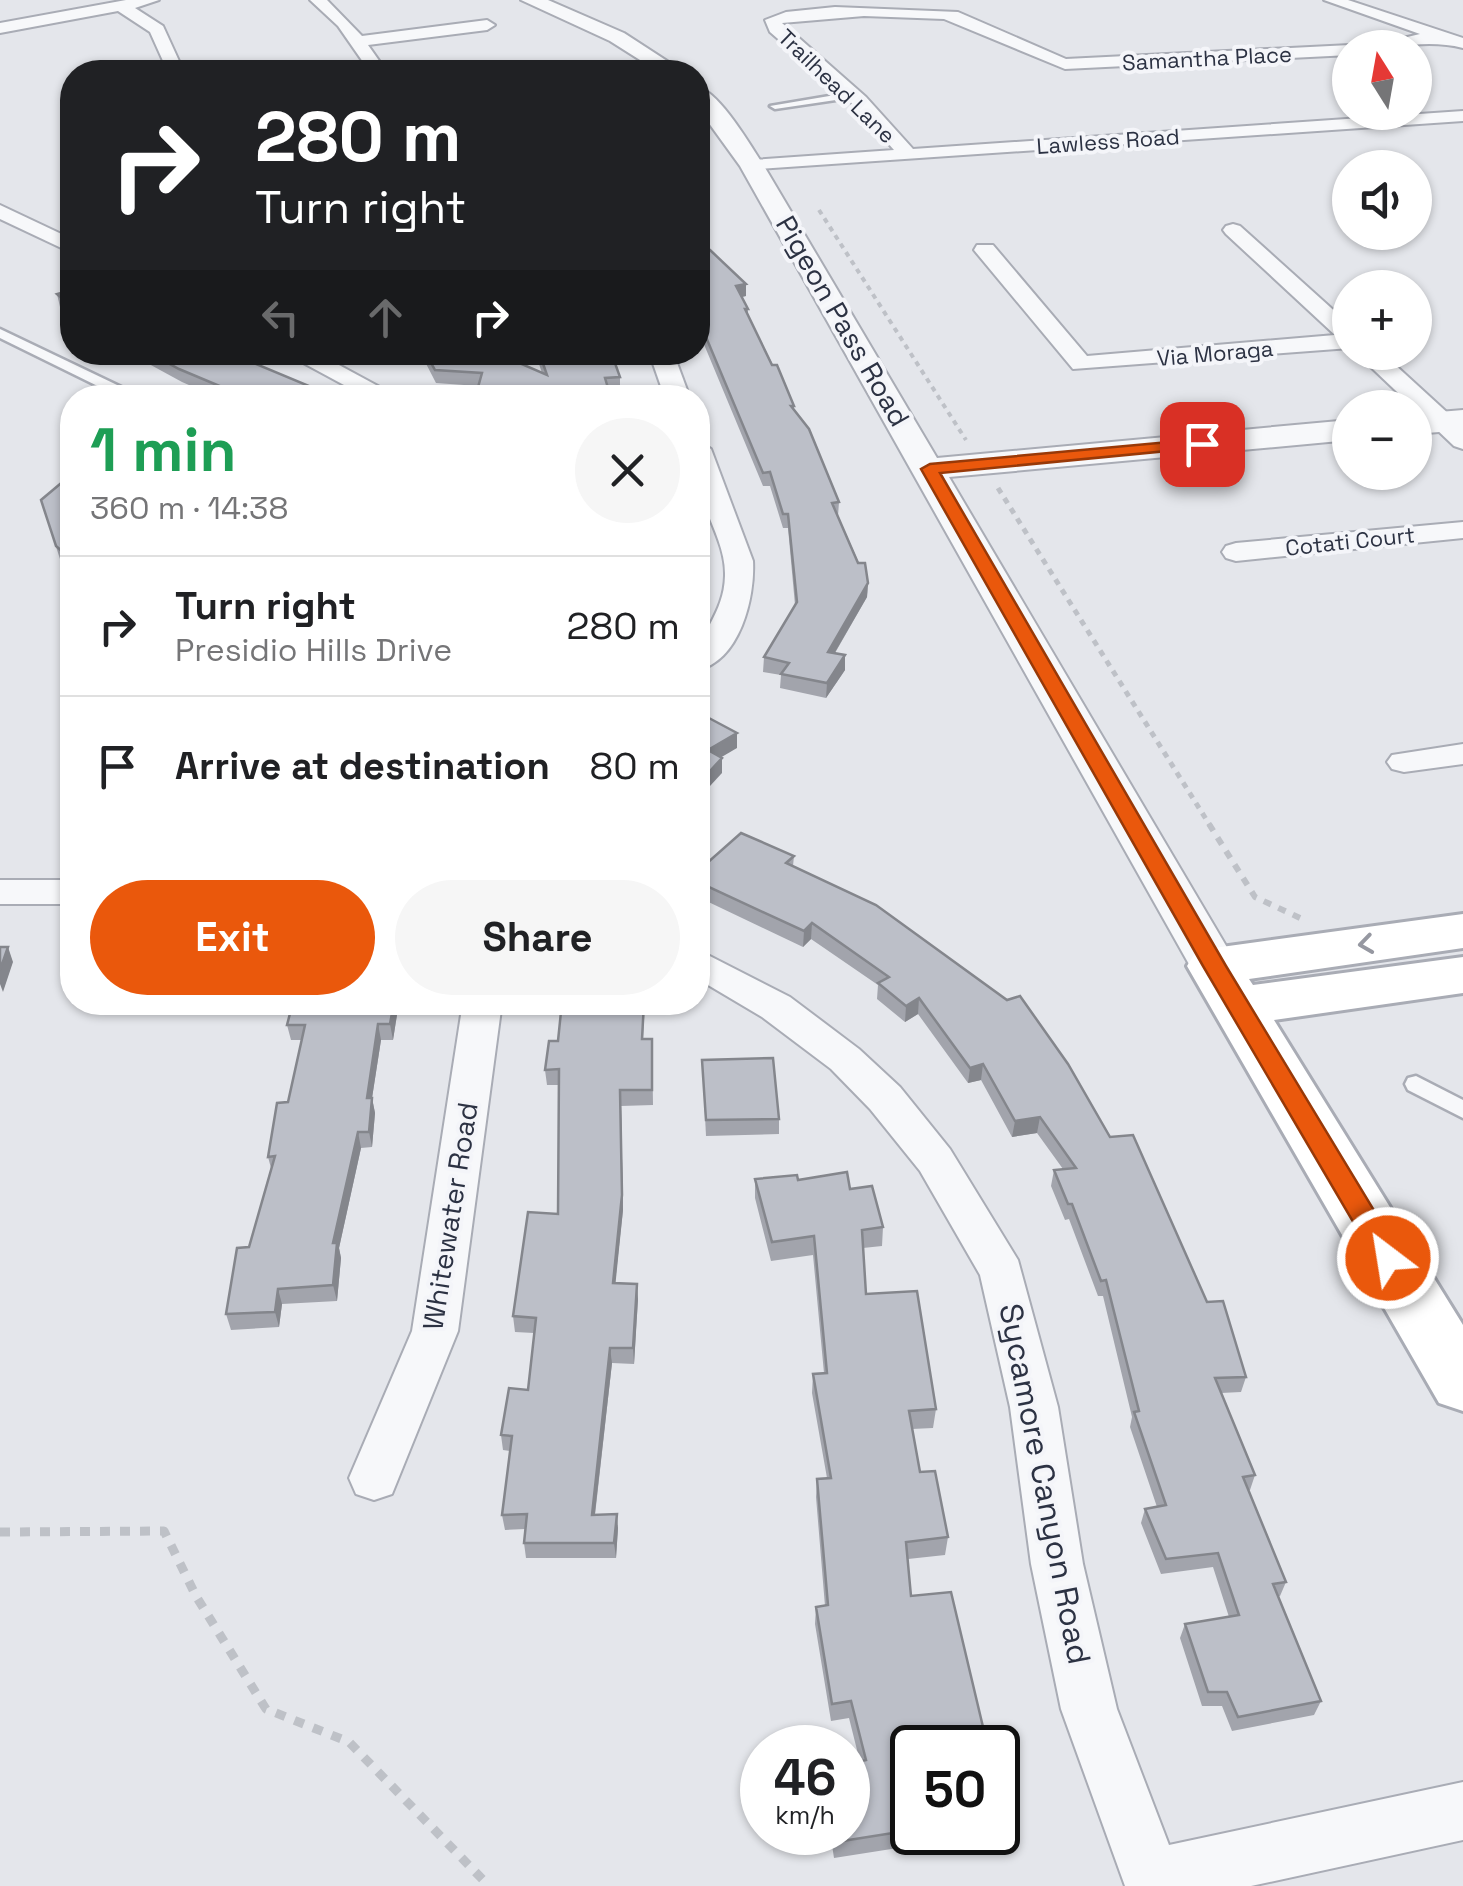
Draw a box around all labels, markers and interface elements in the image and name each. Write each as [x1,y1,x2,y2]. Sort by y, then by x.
street label: Trailhead Lane [772,23,902,149]
north arrow [1332,30,1432,130]
map controls [1332,30,1432,490]
street label: Samantha Place [1121,40,1293,76]
text: 280 m [255,92,462,181]
icon: right [90,100,220,230]
street label: Lawless Road [1036,122,1180,160]
button: sound [1332,150,1432,250]
text: Turn right [255,179,466,236]
street label: Pigeon Pass Road [768,209,918,433]
button: + [1332,270,1432,370]
icon: left [253,290,308,345]
icon: ahead [358,290,413,345]
icon: right [463,290,518,345]
street label: Via Moraga [1156,334,1275,372]
button: − [1332,390,1432,490]
pin [1160,402,1245,487]
text: 1 min [90,412,237,489]
icon: arrive [1175,417,1230,472]
button: close [575,418,680,523]
text: 360 m · 14:38 [90,488,288,528]
street label: Cotati Court [1284,520,1416,562]
text: Turn right [175,582,356,630]
icon: right [90,599,145,654]
text: 280 m [567,602,680,650]
text: Presidio Hills Drive [175,630,452,670]
icon: arrive [90,739,145,794]
text: Arrive at destination [175,742,550,790]
text: 80 m [590,742,680,790]
button: Exit [90,880,375,995]
button: Share [395,880,680,995]
one-way arrow [1358,933,1375,954]
street label: Whitewater Road [414,1100,486,1332]
position arrow [1336,1206,1440,1310]
street label: Sycamore Canyon Road [990,1300,1100,1668]
speed limit sign: 50 [890,1725,1020,1855]
text: 46 [774,1746,836,1810]
text: km/h [775,1799,835,1831]

